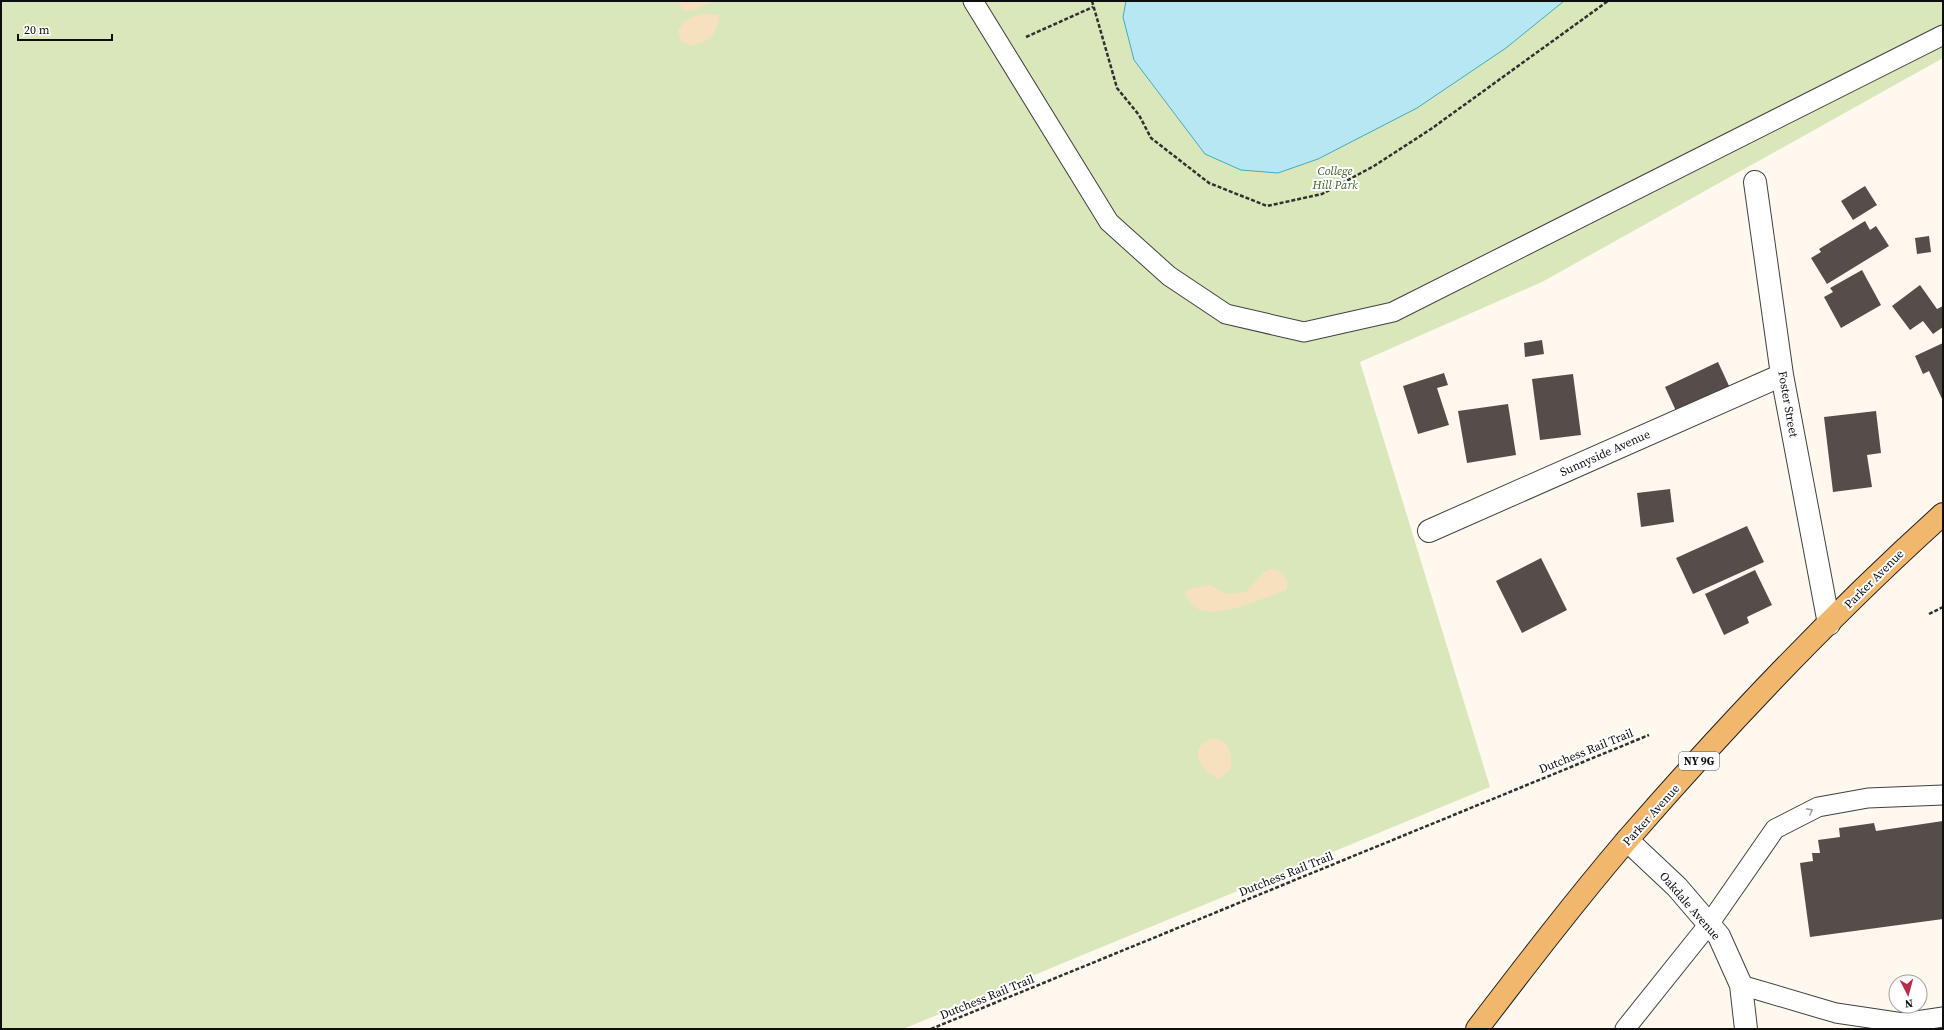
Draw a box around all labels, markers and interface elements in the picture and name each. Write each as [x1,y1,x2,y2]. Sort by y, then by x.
scale bar [18,16,112,42]
text: 20 m [24,22,50,38]
park label: College Hill Park [1311,163,1358,193]
street label: Foster Street [1774,370,1802,439]
street label: Sunnyside Avenue [1557,426,1653,480]
street label: Parker Avenue [1841,546,1907,612]
street label: Dutchess Rail Trail [1536,725,1636,777]
road number: NY 9G [1679,752,1719,770]
street label: Parker Avenue [1619,781,1683,849]
one-way arrow [1806,808,1813,816]
street label: Dutchess Rail Trail [1236,848,1336,900]
street label: Oakdale Avenue [1656,868,1724,944]
street label: Dutchess Rail Trail [937,971,1037,1023]
north arrow [1888,974,1928,1014]
text: N [1904,996,1914,1011]

